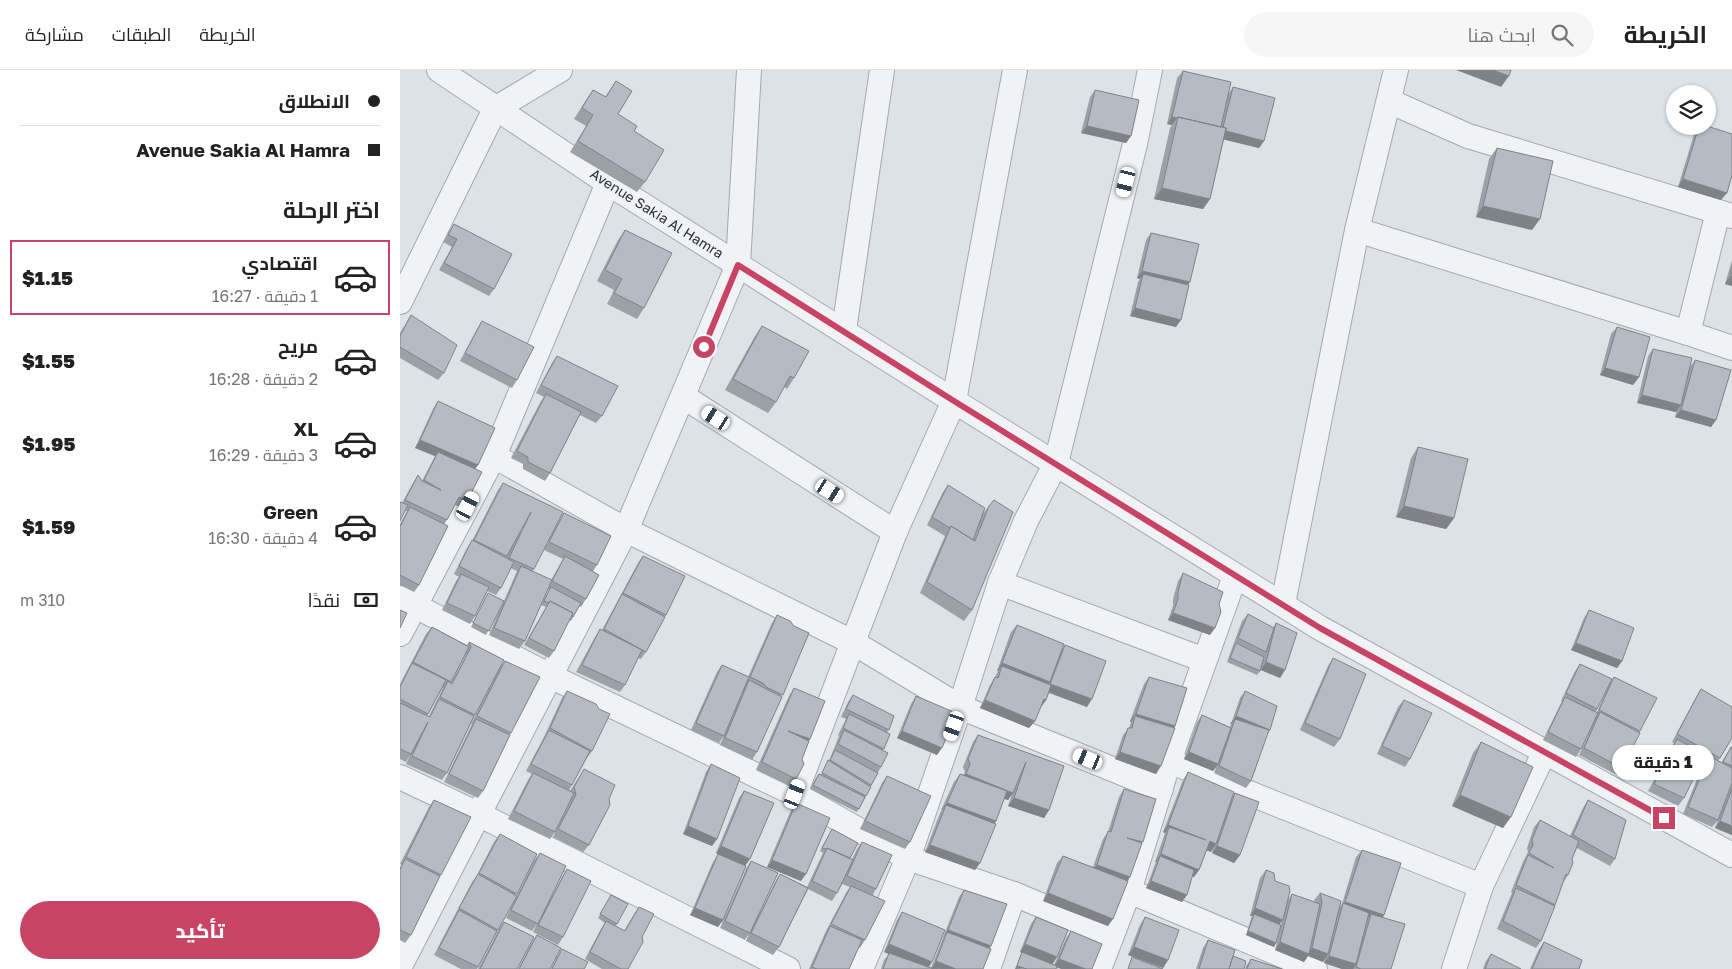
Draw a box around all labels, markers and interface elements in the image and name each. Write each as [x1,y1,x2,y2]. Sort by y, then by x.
search box [1244,12,1594,57]
text: الخريطة [1624,19,1707,48]
icon: search [1548,21,1576,49]
text: مشاركة [25,23,84,45]
text: الطبقات [112,23,171,45]
text: الخريطة [199,23,256,45]
text: ابحث هنا [1468,23,1536,46]
map controls [1666,85,1716,135]
button: layers [1666,85,1716,135]
text: الانطلاق [279,89,350,112]
text: Avenue Sakia Al Hamra [136,138,350,161]
street label: Avenue Sakia Al Hamra [587,165,727,262]
car [1115,166,1136,198]
text: اختر الرحلة [283,196,380,223]
text: اقتصادي [242,251,318,274]
icon: car [333,255,378,300]
text: $1.15 [22,266,73,289]
text: 1 دقيقة · 16:27 [212,286,318,306]
text: مريح [278,334,318,357]
route start [693,336,715,358]
icon: car [333,338,378,383]
text: $1.55 [22,349,75,372]
text: 2 دقيقة · 16:28 [209,369,318,389]
car [699,404,732,432]
text: XL [293,417,318,440]
icon: car [333,421,378,466]
text: $1.95 [22,432,75,455]
text: 3 دقيقة · 16:29 [209,445,318,465]
car [813,477,846,505]
car [454,489,481,523]
text: Green [263,500,318,523]
icon: car [333,504,378,549]
text: $1.59 [22,515,75,538]
text: 4 دقيقة · 16:30 [208,528,318,548]
icon: cash [352,586,380,614]
text: نقدًا [308,588,340,611]
text: 310 m [20,590,65,610]
car [942,709,965,743]
car [1071,746,1104,772]
callout: 1 دقيقة [1613,746,1715,780]
text: 1 دقيقة [1634,752,1692,772]
car [782,777,807,811]
route end [1653,807,1675,829]
button: تأكيد [20,901,380,959]

